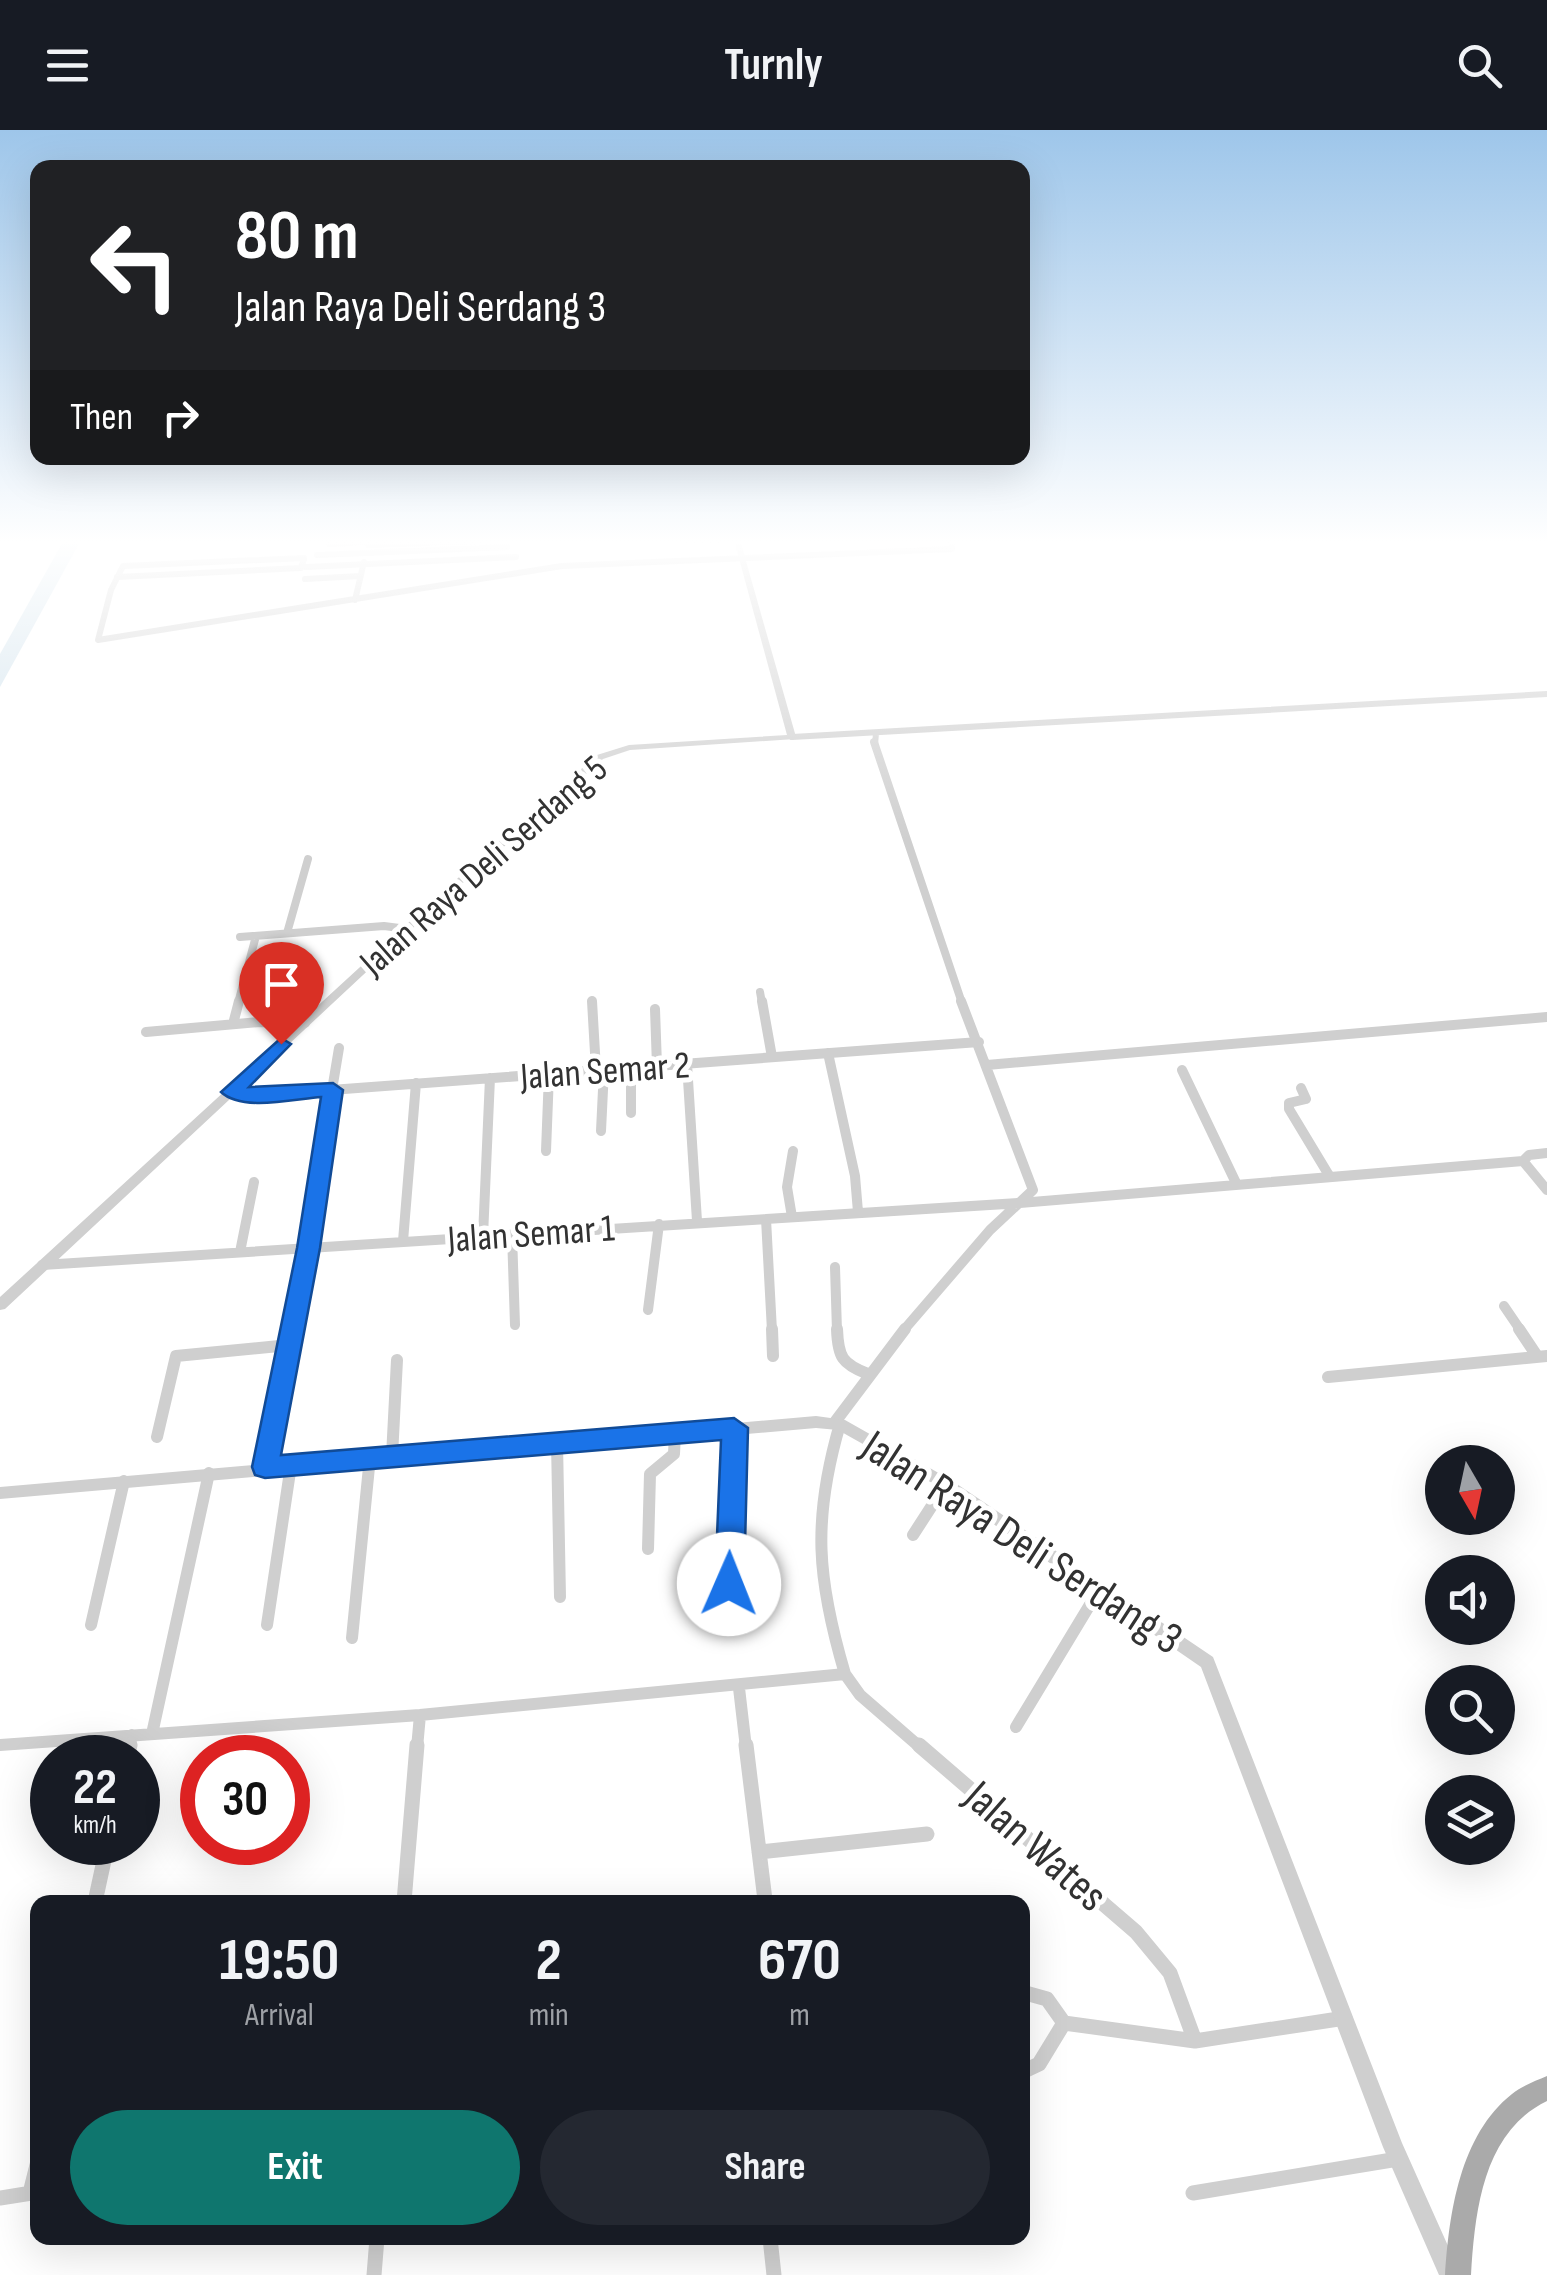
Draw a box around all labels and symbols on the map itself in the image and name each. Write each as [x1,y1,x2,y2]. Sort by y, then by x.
street label: Jalan Raya Deli Serdang 5 [351,747,617,986]
pin [239,942,324,1045]
street label: Jalan Semar 2 [518,1043,691,1100]
street label: Jalan Semar 1 [445,1206,616,1263]
street label: Jalan Raya Deli Serdang 3 [850,1418,1192,1667]
north arrow [1425,1445,1515,1535]
position arrow [677,1532,781,1636]
speed limit sign: 30 [180,1735,310,1865]
street label: Jalan Wates [952,1769,1118,1924]

